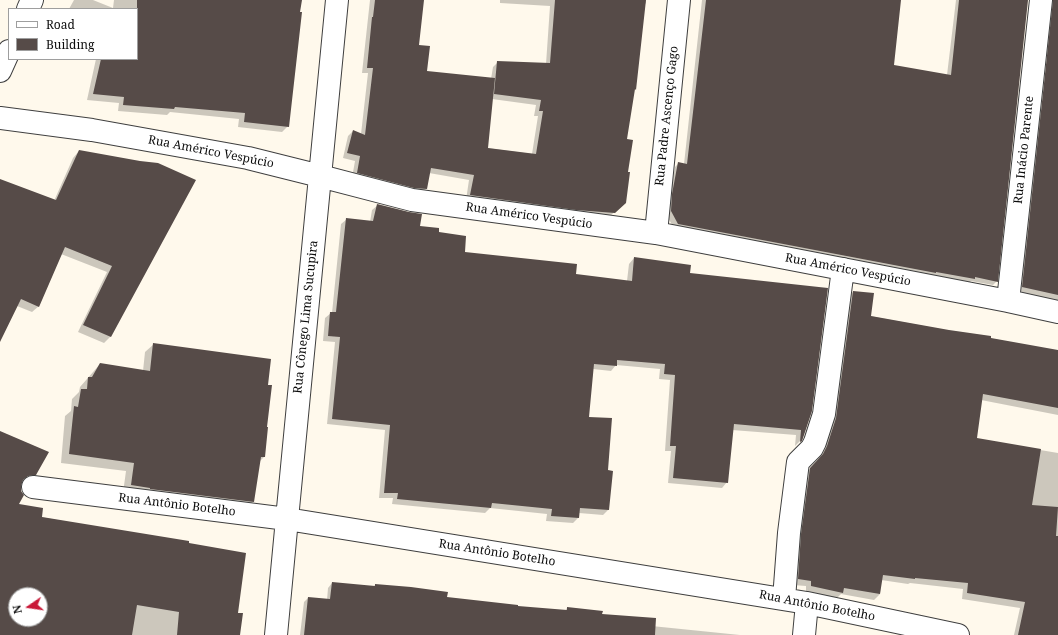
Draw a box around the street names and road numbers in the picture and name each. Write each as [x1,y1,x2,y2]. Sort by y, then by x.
street label: Rua Padre Ascenço Gago [652,45,682,187]
street label: Rua Inácio Parente [1011,95,1037,205]
street label: Rua Américo Vespúcio [147,133,275,171]
street label: Rua Américo Vespúcio [465,200,593,232]
street label: Rua Cônego Lima Sucupira [291,240,321,394]
street label: Rua Américo Vespúcio [784,251,912,289]
street label: Rua Antônio Botelho [118,491,236,519]
street label: Rua Antônio Botelho [438,537,556,569]
street label: Rua Antônio Botelho [758,588,876,624]

